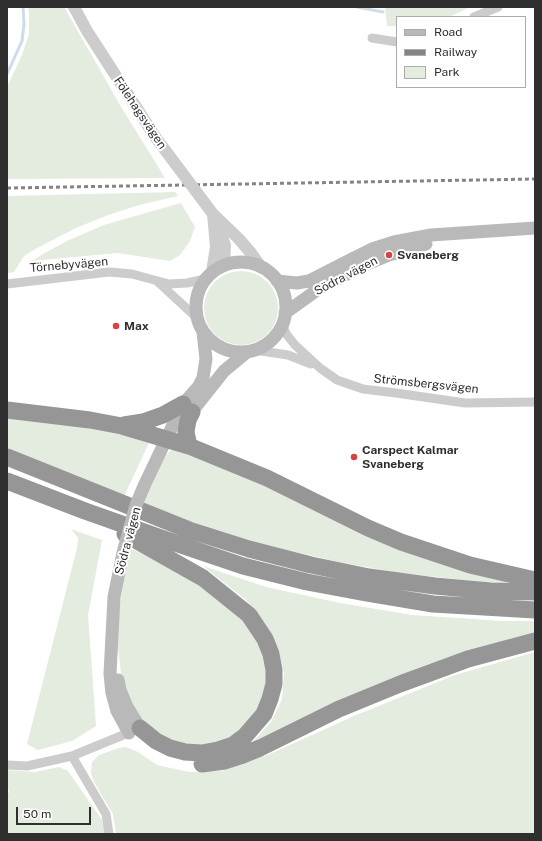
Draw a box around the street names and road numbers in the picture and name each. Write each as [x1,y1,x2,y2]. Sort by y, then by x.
street label: Fölehagsvägen [110,74,170,152]
street label: Södra vägen [312,253,380,299]
street label: Törnebyvägen [29,254,109,276]
street label: Strömsbergsvägen [373,371,479,397]
street label: Södra vägen [112,506,144,576]

